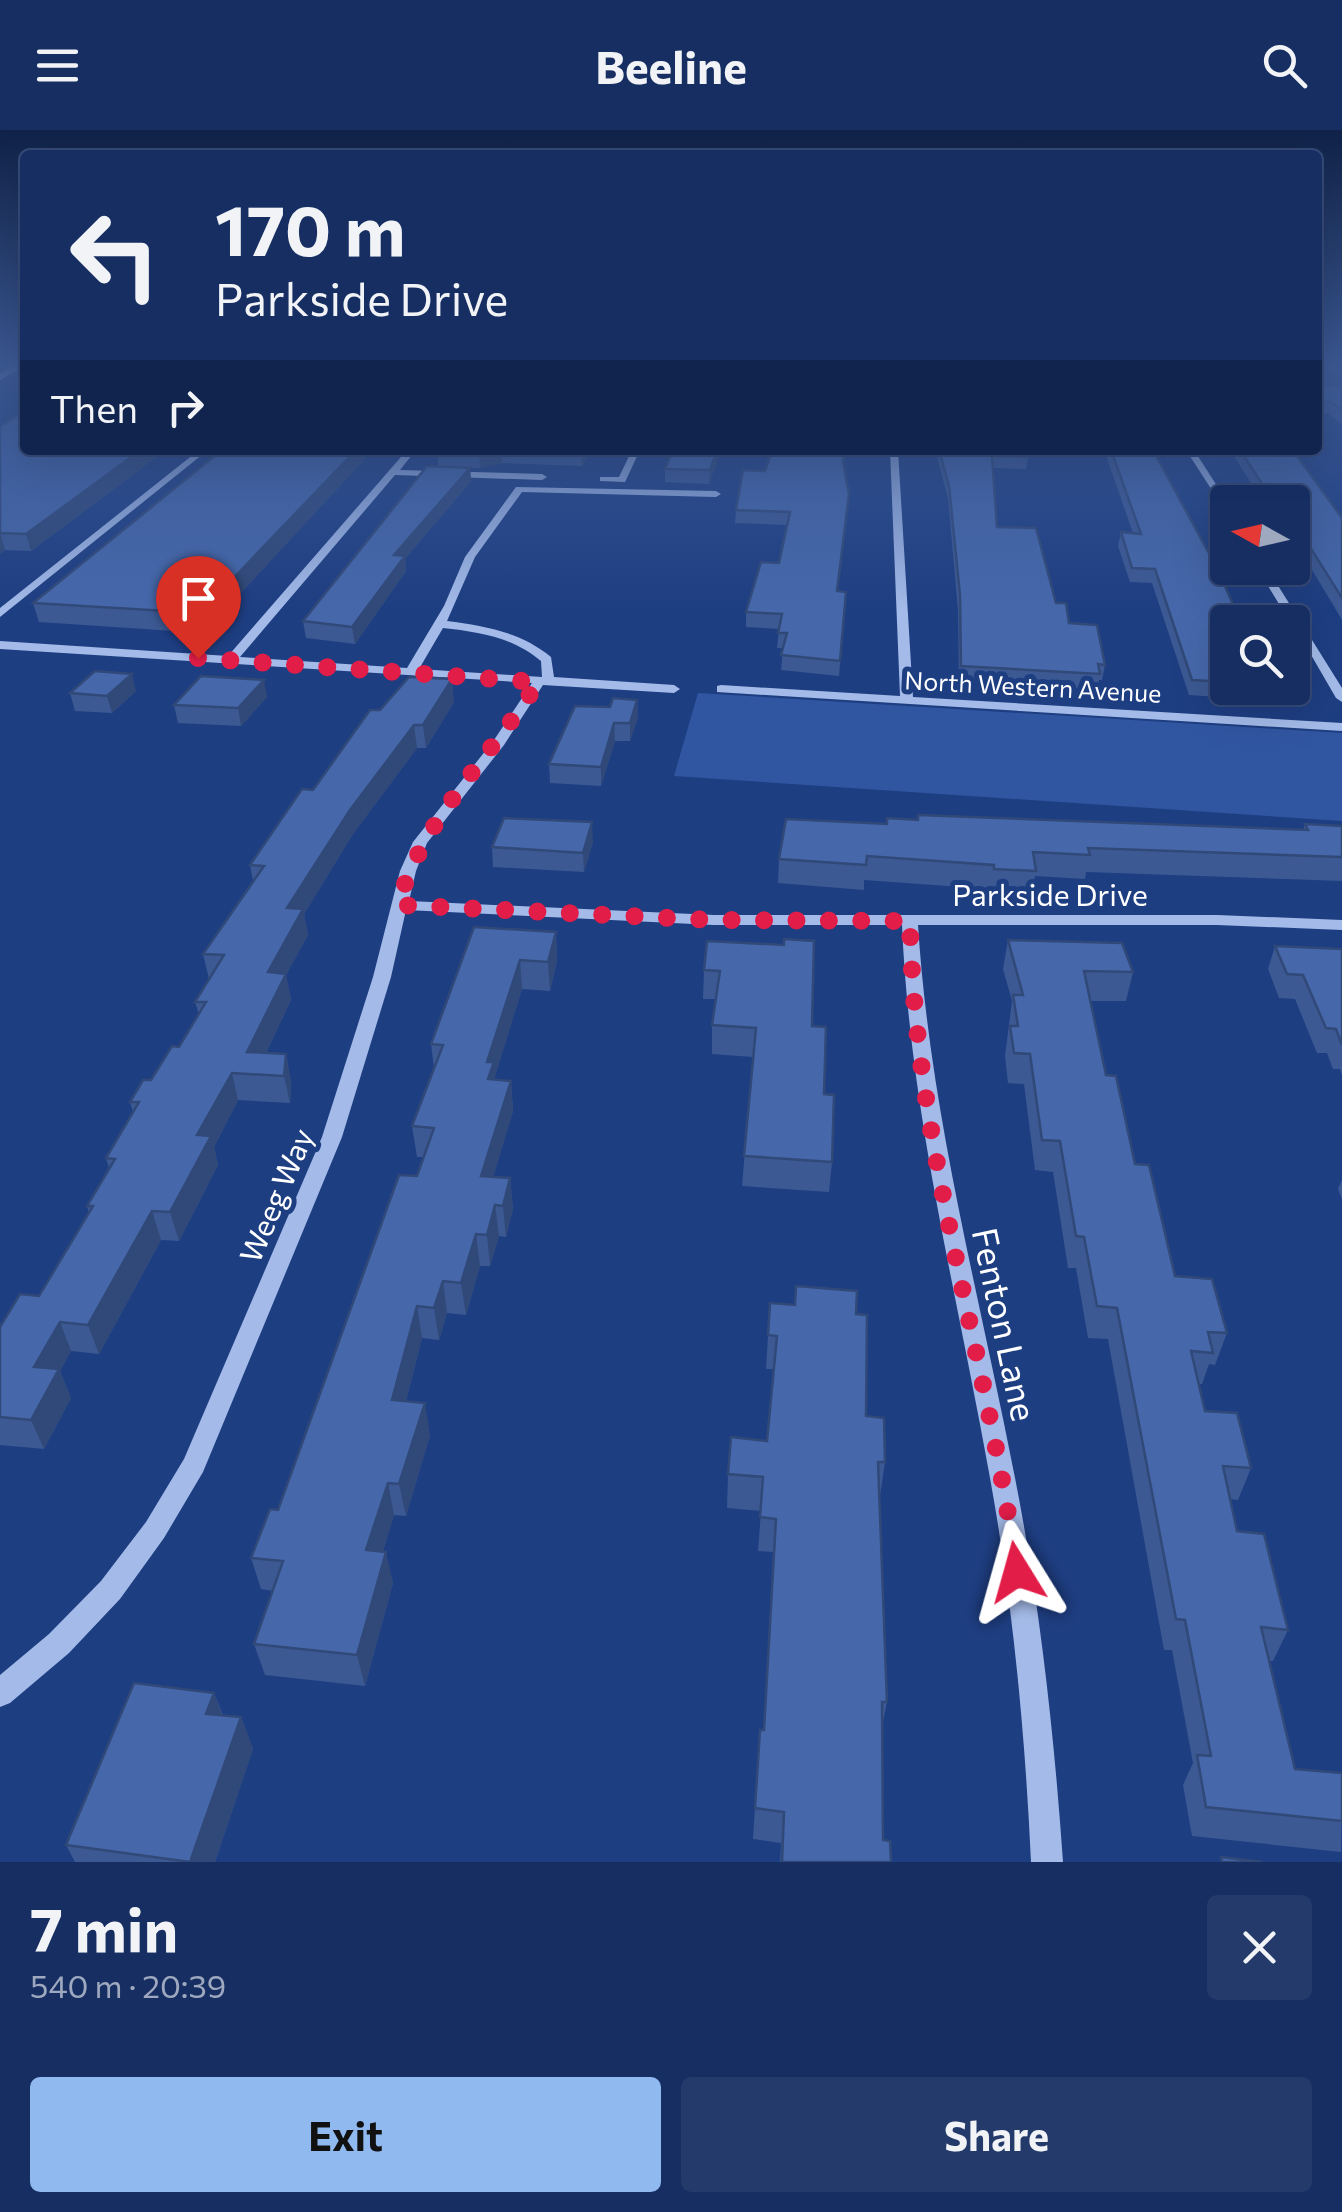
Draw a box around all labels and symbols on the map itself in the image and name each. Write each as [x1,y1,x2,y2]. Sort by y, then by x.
north arrow [1210,485,1310,585]
pin [156,556,241,659]
street label: North Western Avenue [904,664,1162,708]
street label: Parkside Drive [952,875,1148,912]
street label: Weeg Way [230,1122,320,1268]
street label: Fenton Lane [965,1223,1047,1425]
position arrow [965,1520,1069,1624]

